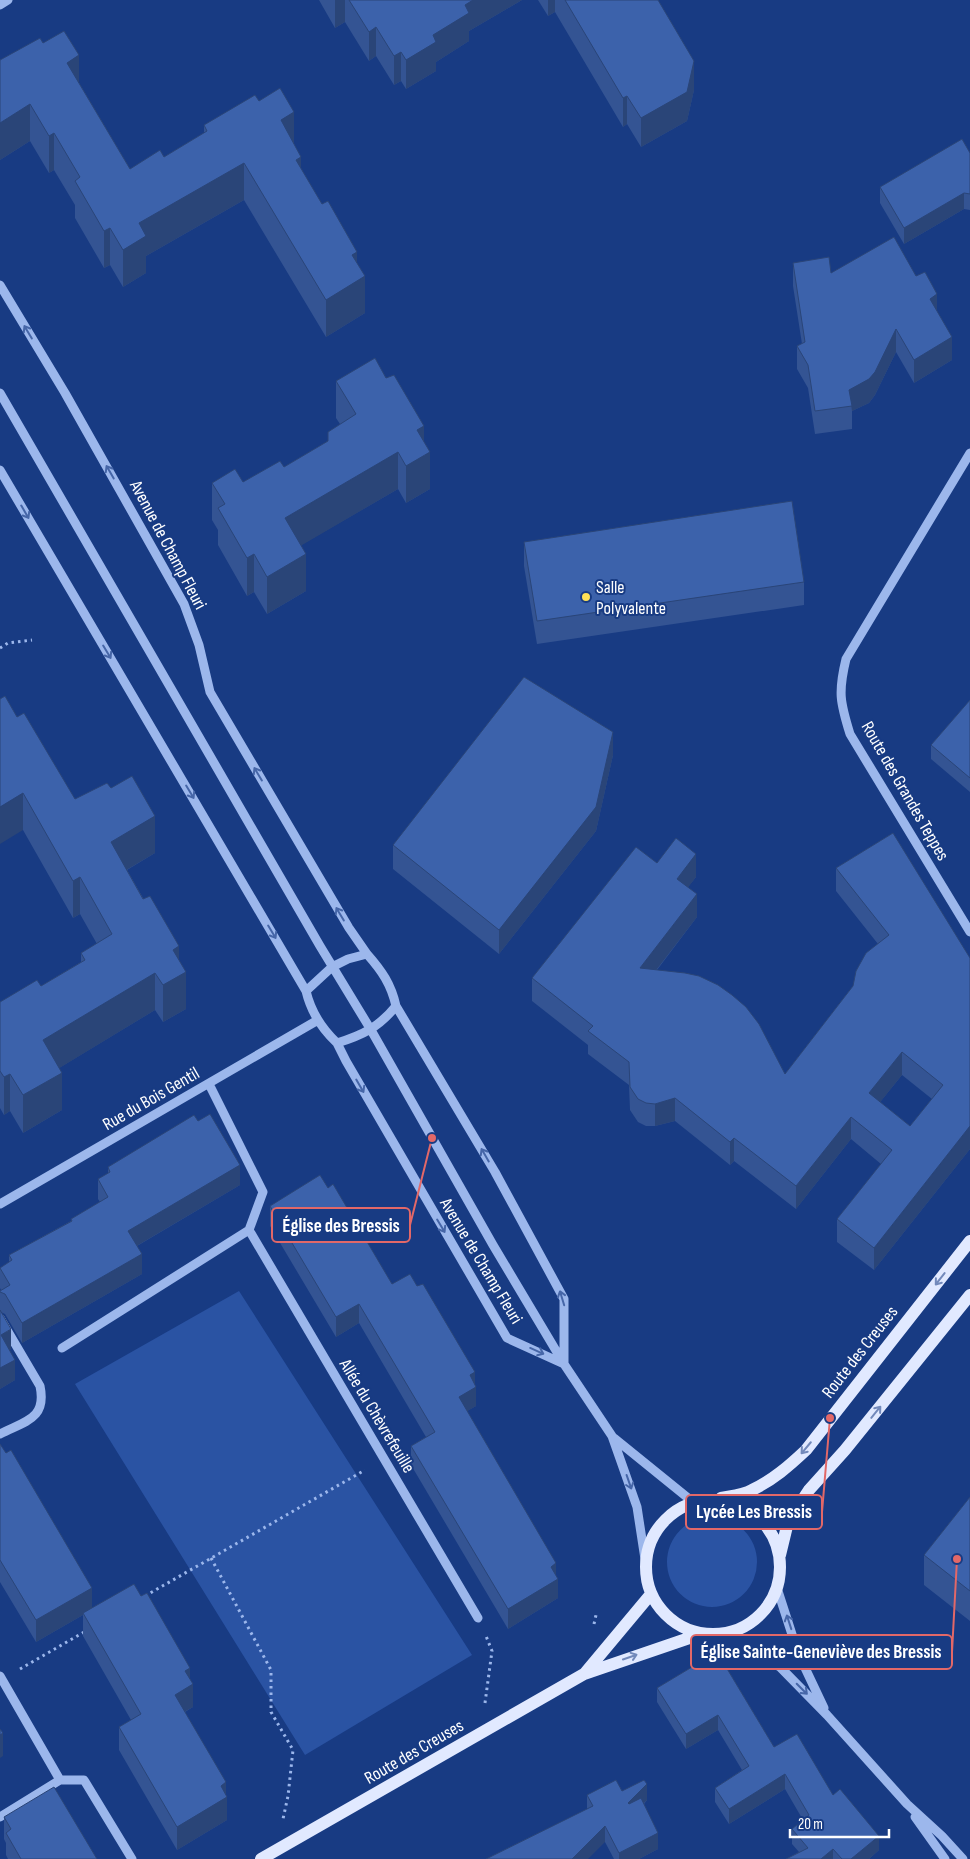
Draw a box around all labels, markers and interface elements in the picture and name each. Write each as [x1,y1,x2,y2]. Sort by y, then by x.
one-way arrow [23,326,33,340]
one-way arrow [105,466,115,480]
street label: Avenue de Champ Fleuri [125,476,211,613]
one-way arrow [20,504,30,518]
place label: Salle Polyvalente [596,577,666,619]
marker: Salle Polyvalente [580,591,592,603]
one-way arrow [102,644,112,658]
street label: Route des Grandes Teppes [857,718,953,864]
one-way arrow [252,767,262,781]
one-way arrow [185,784,195,798]
one-way arrow [335,907,345,921]
one-way arrow [268,924,278,938]
street label: Rue du Bois Gentil [99,1063,203,1135]
one-way arrow [355,1078,365,1093]
one-way arrow [480,1148,490,1163]
street label: Avenue de Champ Fleuri [435,1193,527,1328]
callout: Église des Bressis [272,1208,410,1242]
text: Église des Bressis [282,1215,400,1238]
one-way arrow [436,1219,446,1234]
one-way arrow [934,1273,945,1286]
one-way arrow [556,1290,566,1306]
street label: Route des Creuses [818,1302,902,1402]
one-way arrow [529,1347,544,1357]
street label: Allée du Chèvrefeuille [334,1354,419,1477]
one-way arrow [870,1406,881,1419]
one-way arrow [801,1441,812,1454]
one-way arrow [625,1474,634,1489]
callout: Lycée Les Bressis [686,1495,822,1529]
text: Lycée Les Bressis [696,1501,812,1524]
one-way arrow [783,1614,793,1630]
callout: Église Sainte-Geneviève des Bressis [691,1635,952,1669]
text: Église Sainte-Geneviève des Bressis [700,1641,942,1664]
one-way arrow [622,1652,638,1662]
one-way arrow [795,1683,808,1695]
street label: Route des Creuses [361,1715,467,1789]
scale bar [790,1806,889,1838]
text: 20 m [798,1815,823,1834]

